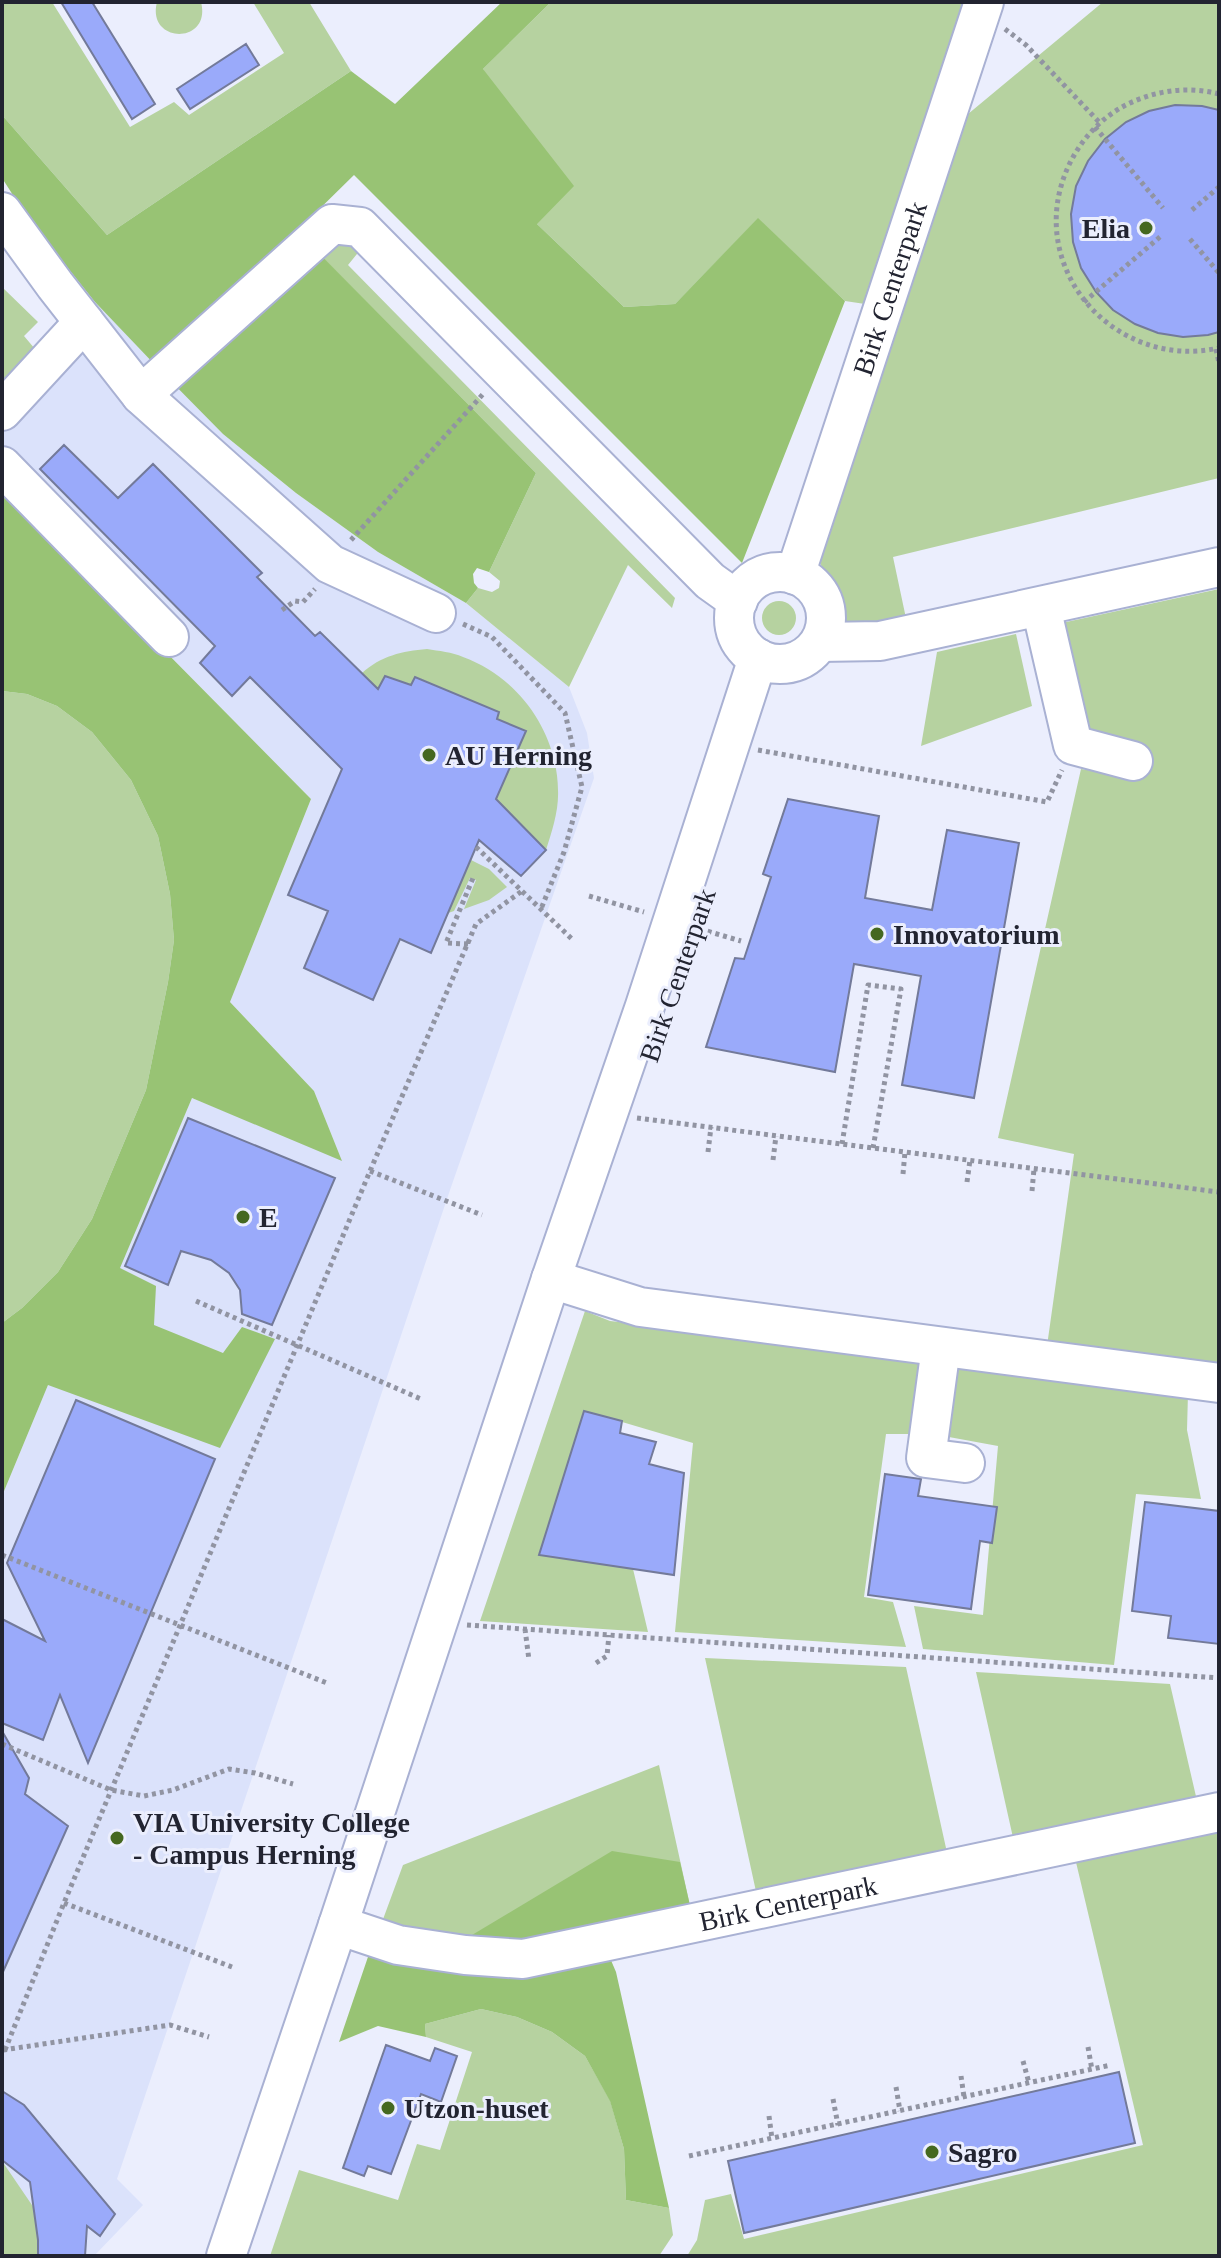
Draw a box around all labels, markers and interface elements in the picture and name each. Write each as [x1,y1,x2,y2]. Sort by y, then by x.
street label: Birk Centerpark [847,197,933,379]
place label: Elia [1082,213,1130,244]
marker: Elia [1137,219,1155,237]
place label: AU Herning [445,740,592,771]
marker: AU Herning [420,746,438,764]
street label: Birk Centerpark [633,884,722,1066]
place label: Innovatorium [893,919,1059,950]
marker: Innovatorium [868,925,886,943]
place label: E [259,1202,278,1233]
marker: E [234,1208,252,1226]
place label: VIA University College - Campus Herning [133,1807,410,1870]
marker: VIA University College - Campus Herning [108,1829,126,1847]
street label: Birk Centerpark [696,1870,880,1937]
place label: Utzon-huset [404,2093,549,2124]
marker: Utzon-huset [379,2099,397,2117]
place label: Sagro [948,2137,1018,2168]
marker: Sagro [923,2143,941,2161]

